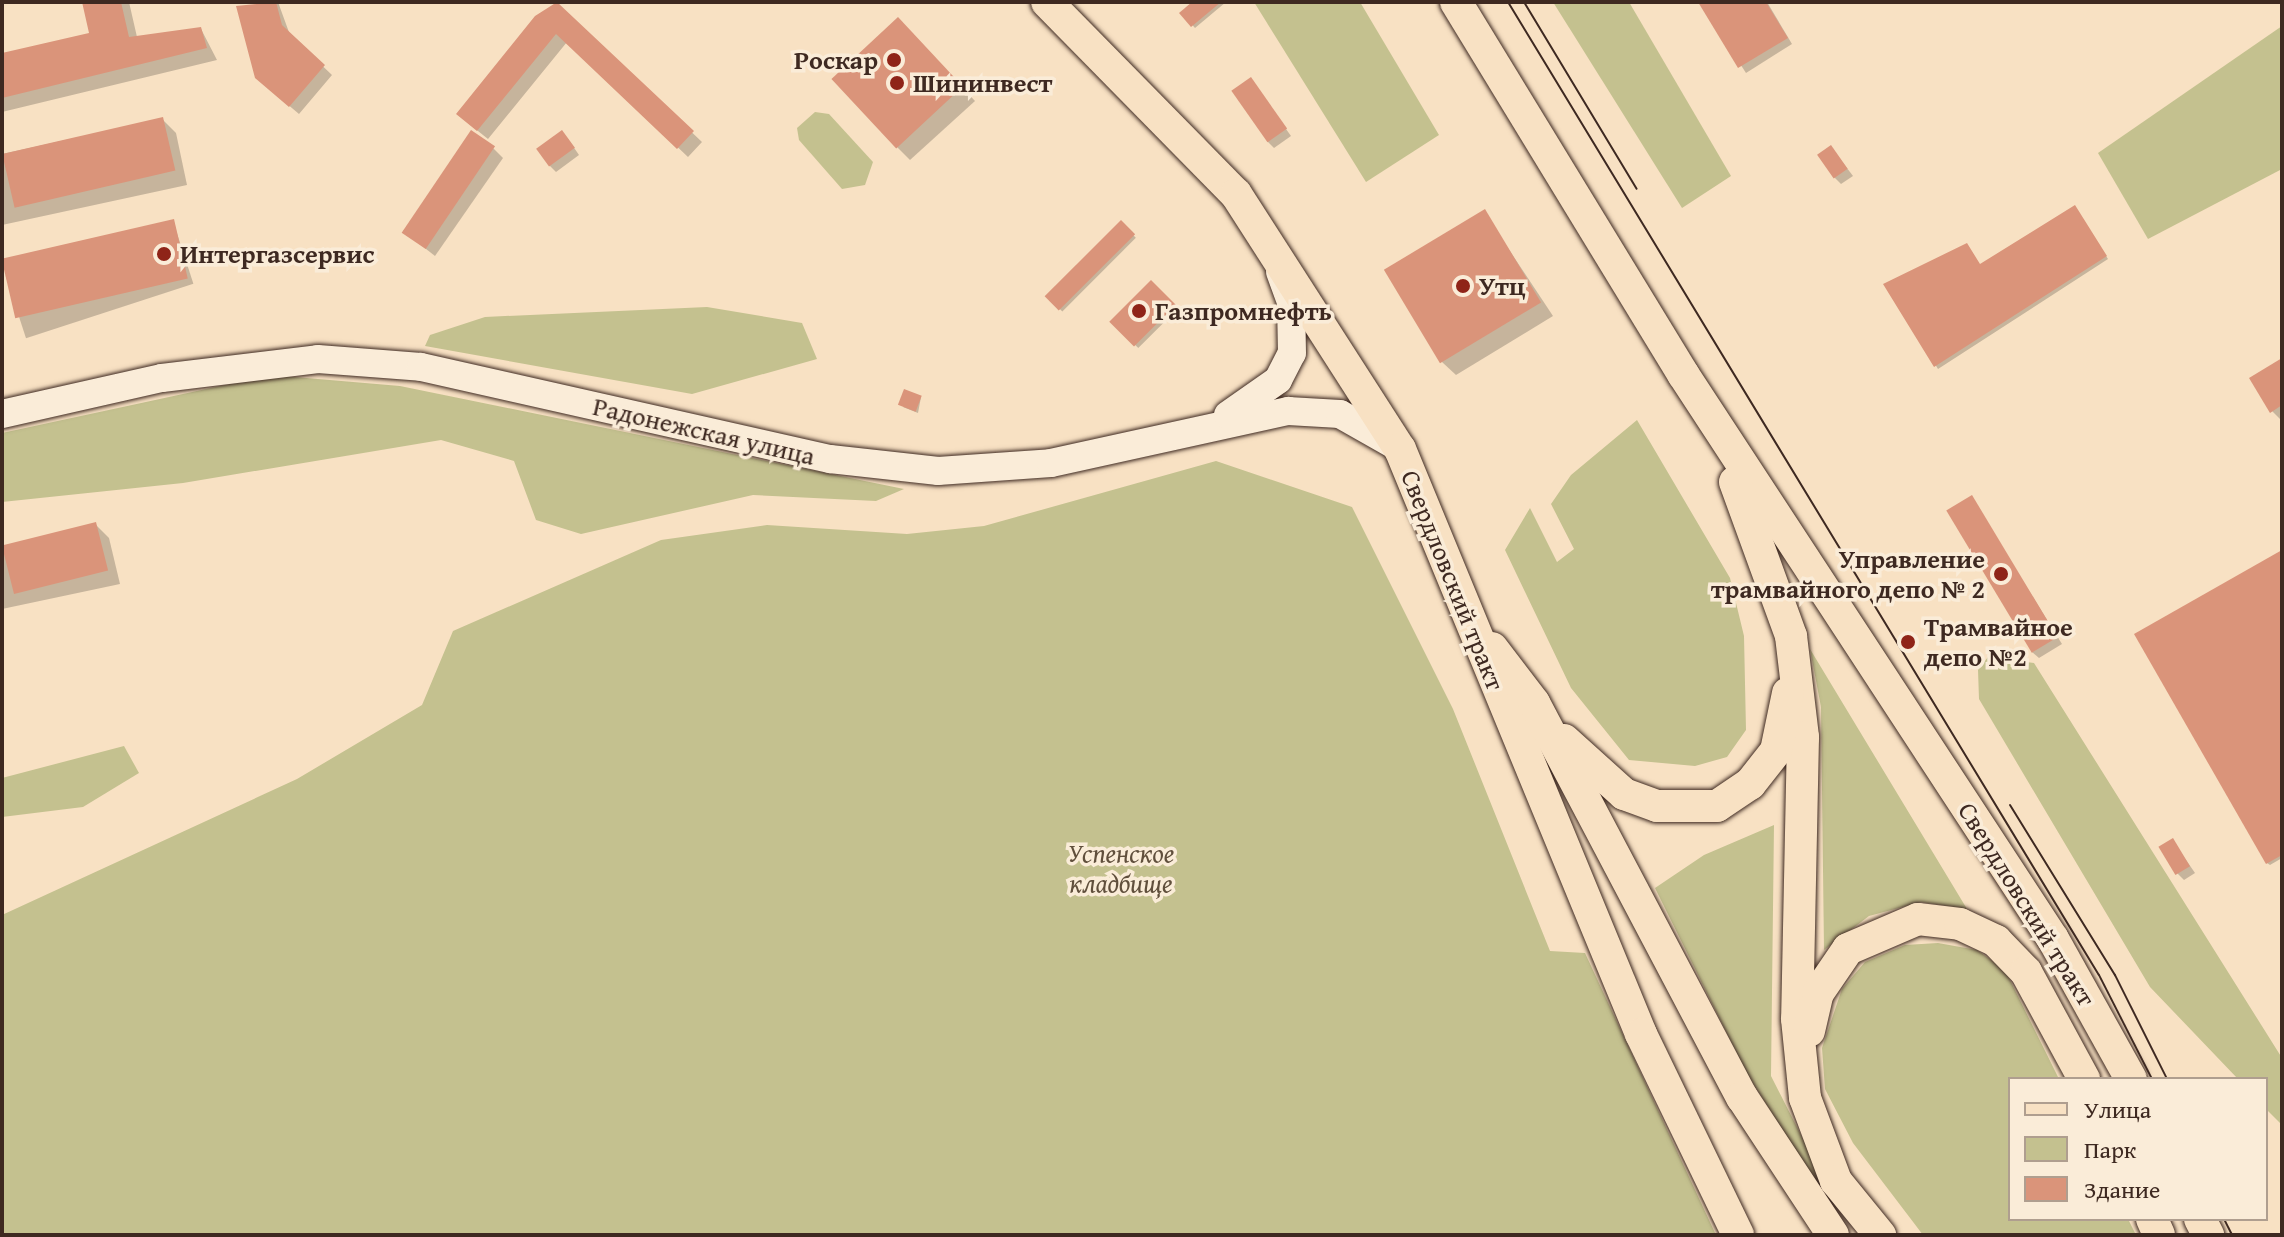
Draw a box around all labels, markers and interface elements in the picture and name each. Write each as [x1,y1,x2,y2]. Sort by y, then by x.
place label: Роскар [794,44,878,76]
marker: Роскар [885,51,903,69]
place label: Шининвест [913,67,1052,99]
marker: Шининвест [888,74,906,92]
place label: Интергазсервис [180,238,375,270]
marker: Интергазсервис [155,245,173,263]
place label: Утц [1479,270,1526,302]
marker: Утц [1454,277,1472,295]
place label: Газпромнефть [1155,295,1332,327]
marker: Газпромнефть [1130,302,1148,320]
street label: Радонежская улица [590,390,818,472]
street label: Свердловский тракт [1395,466,1511,694]
place label: Управление трамвайного депо № 2 [1711,543,1985,604]
marker: Управление трамвайного депо № 2 [1992,565,2010,583]
place label: Трамвайное депо №2 [1924,611,2073,672]
marker: Трамвайное депо №2 [1899,633,1917,651]
street label: Свердловский тракт [1952,796,2102,1012]
park label: Успенское кладбище [1068,837,1174,898]
legend [2008,1077,2268,1221]
text: Улица [2084,1092,2151,1127]
text: Парк [2084,1132,2136,1167]
text: Здание [2084,1172,2160,1207]

